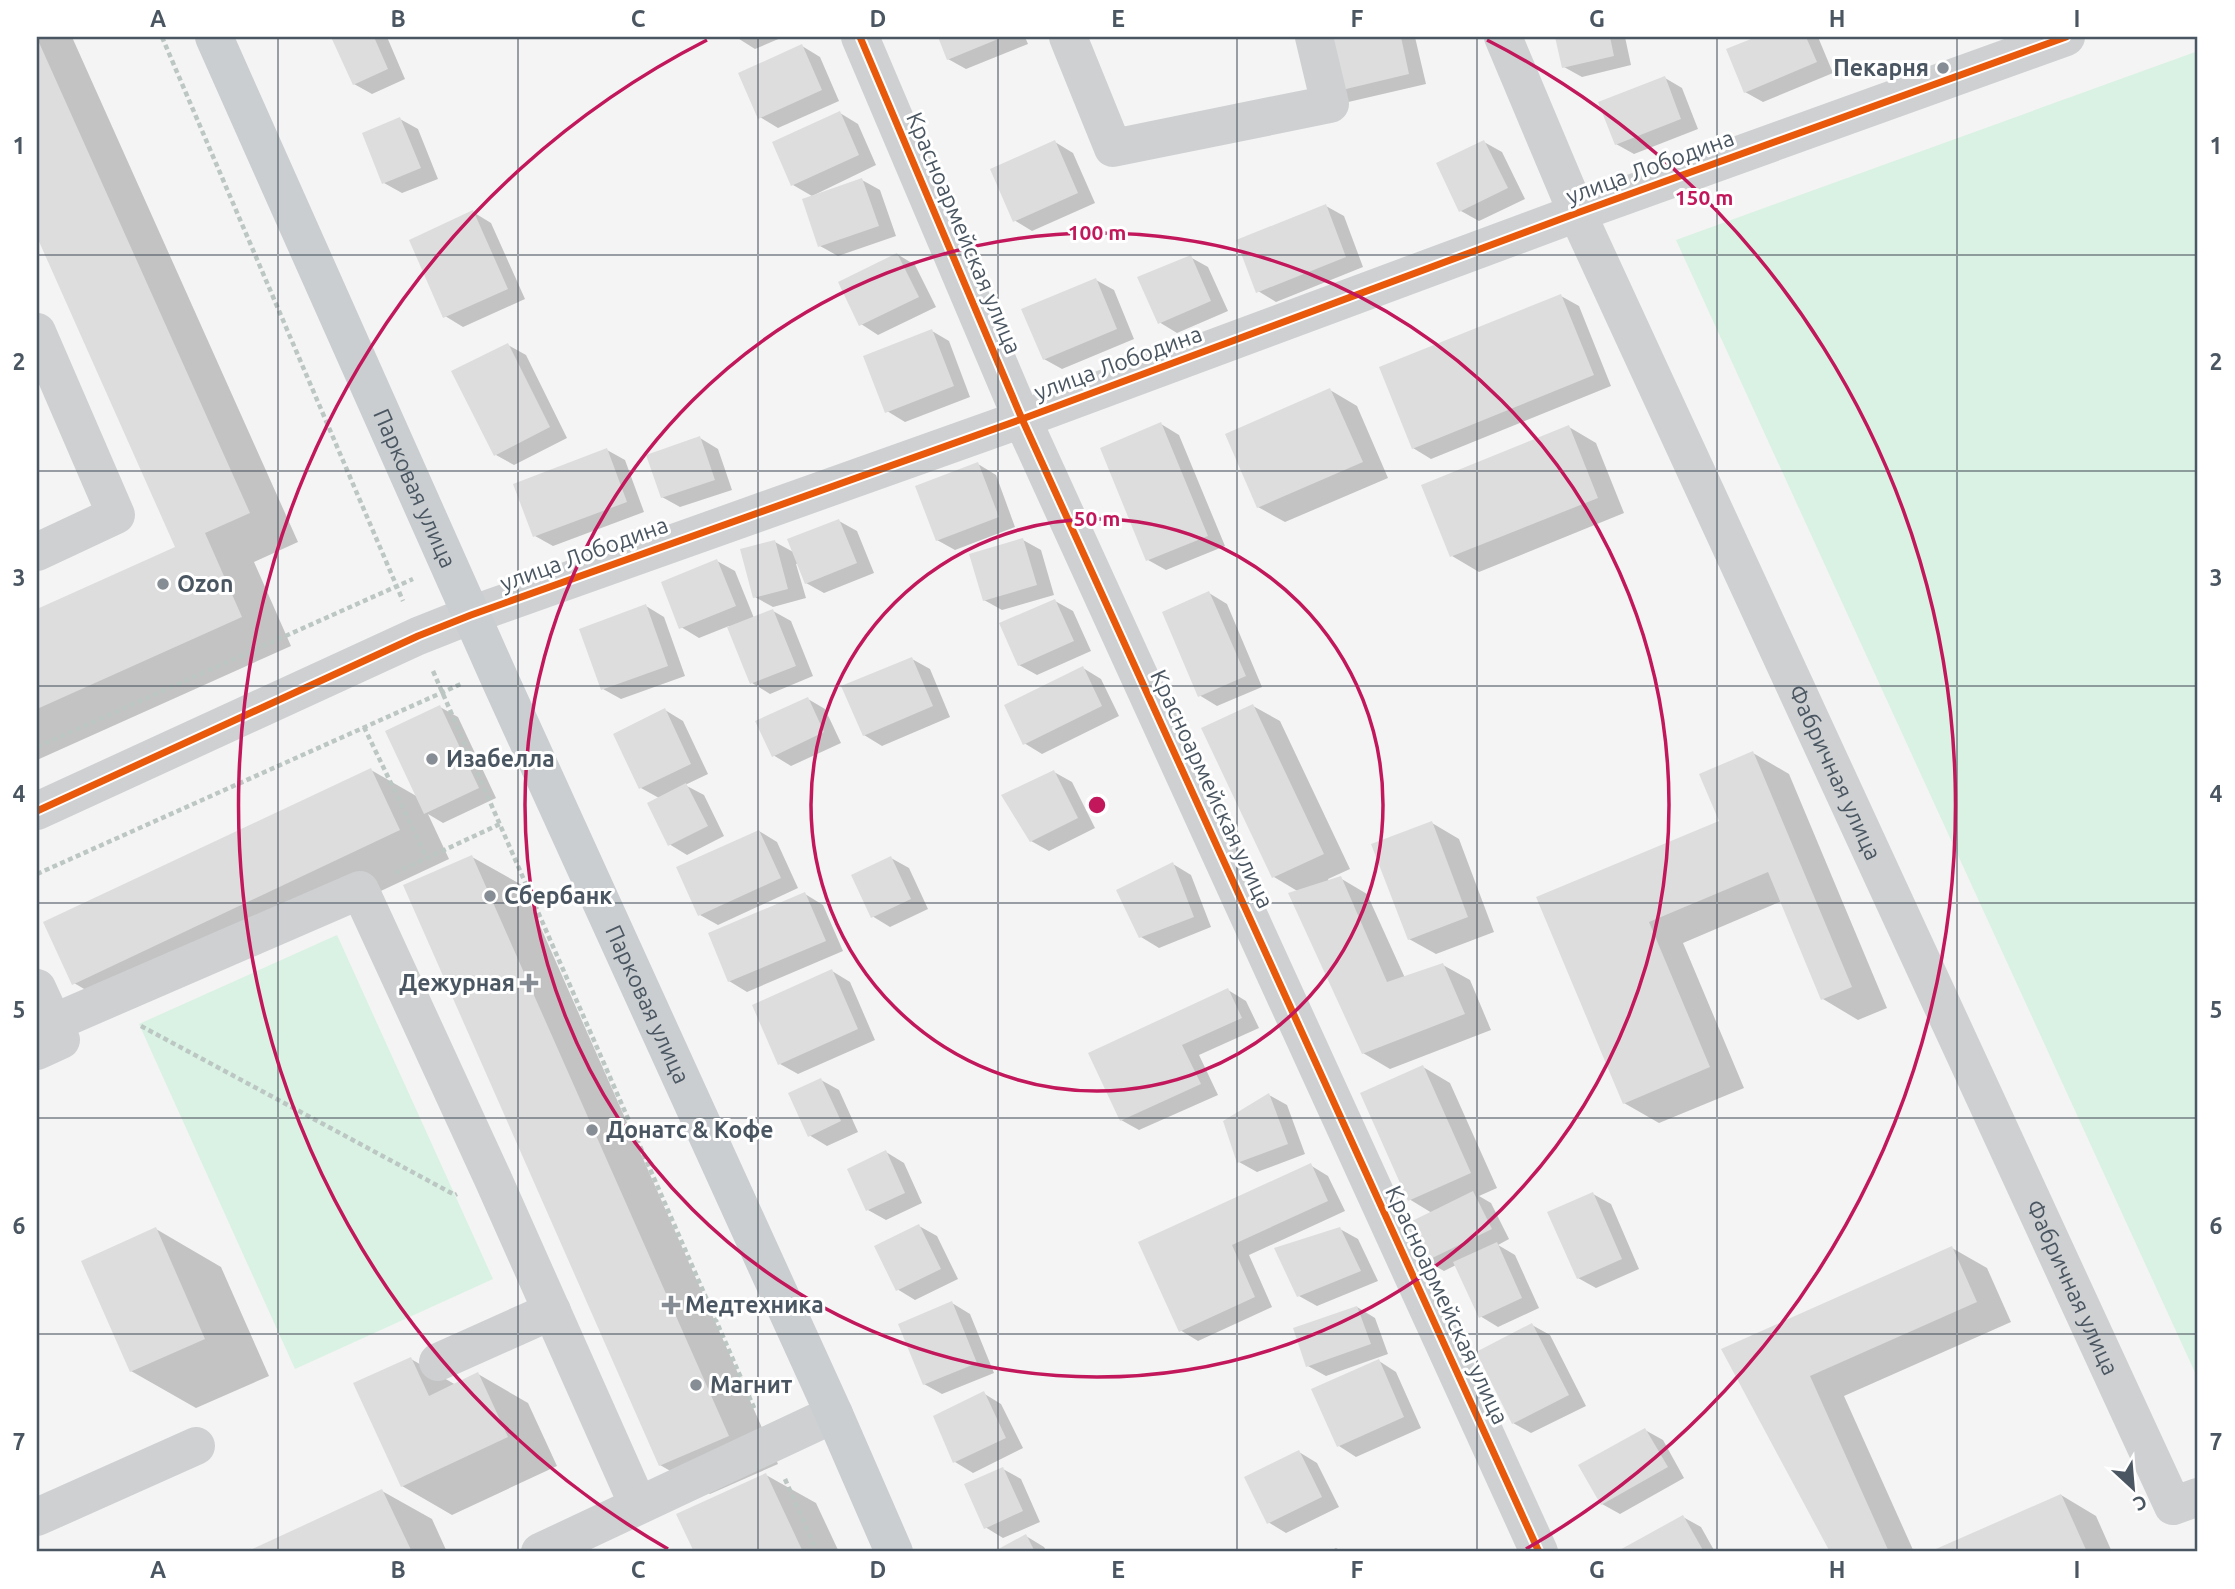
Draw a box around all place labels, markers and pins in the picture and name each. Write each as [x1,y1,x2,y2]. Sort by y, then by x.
place label: Пекарня [1833,55,1929,80]
marker: Пекарня [1935,60,1951,76]
place label: Ozon [177,571,233,596]
marker: Ozon [155,576,171,592]
place label: Изабелла [446,746,555,771]
marker: Изабелла [424,751,440,767]
centre of rings [1085,793,1109,817]
place label: Сбербанк [504,883,612,908]
marker: Сбербанк [482,888,498,904]
place label: Дежурная [399,970,515,995]
marker: Дежурная [521,975,537,991]
place label: Донатс & Кофе [606,1117,774,1142]
marker: Донатс & Кофе [584,1122,600,1138]
place label: Медтехника [685,1292,824,1317]
marker: Медтехника [663,1297,679,1313]
place label: Магнит [710,1372,793,1397]
marker: Магнит [688,1377,704,1393]

